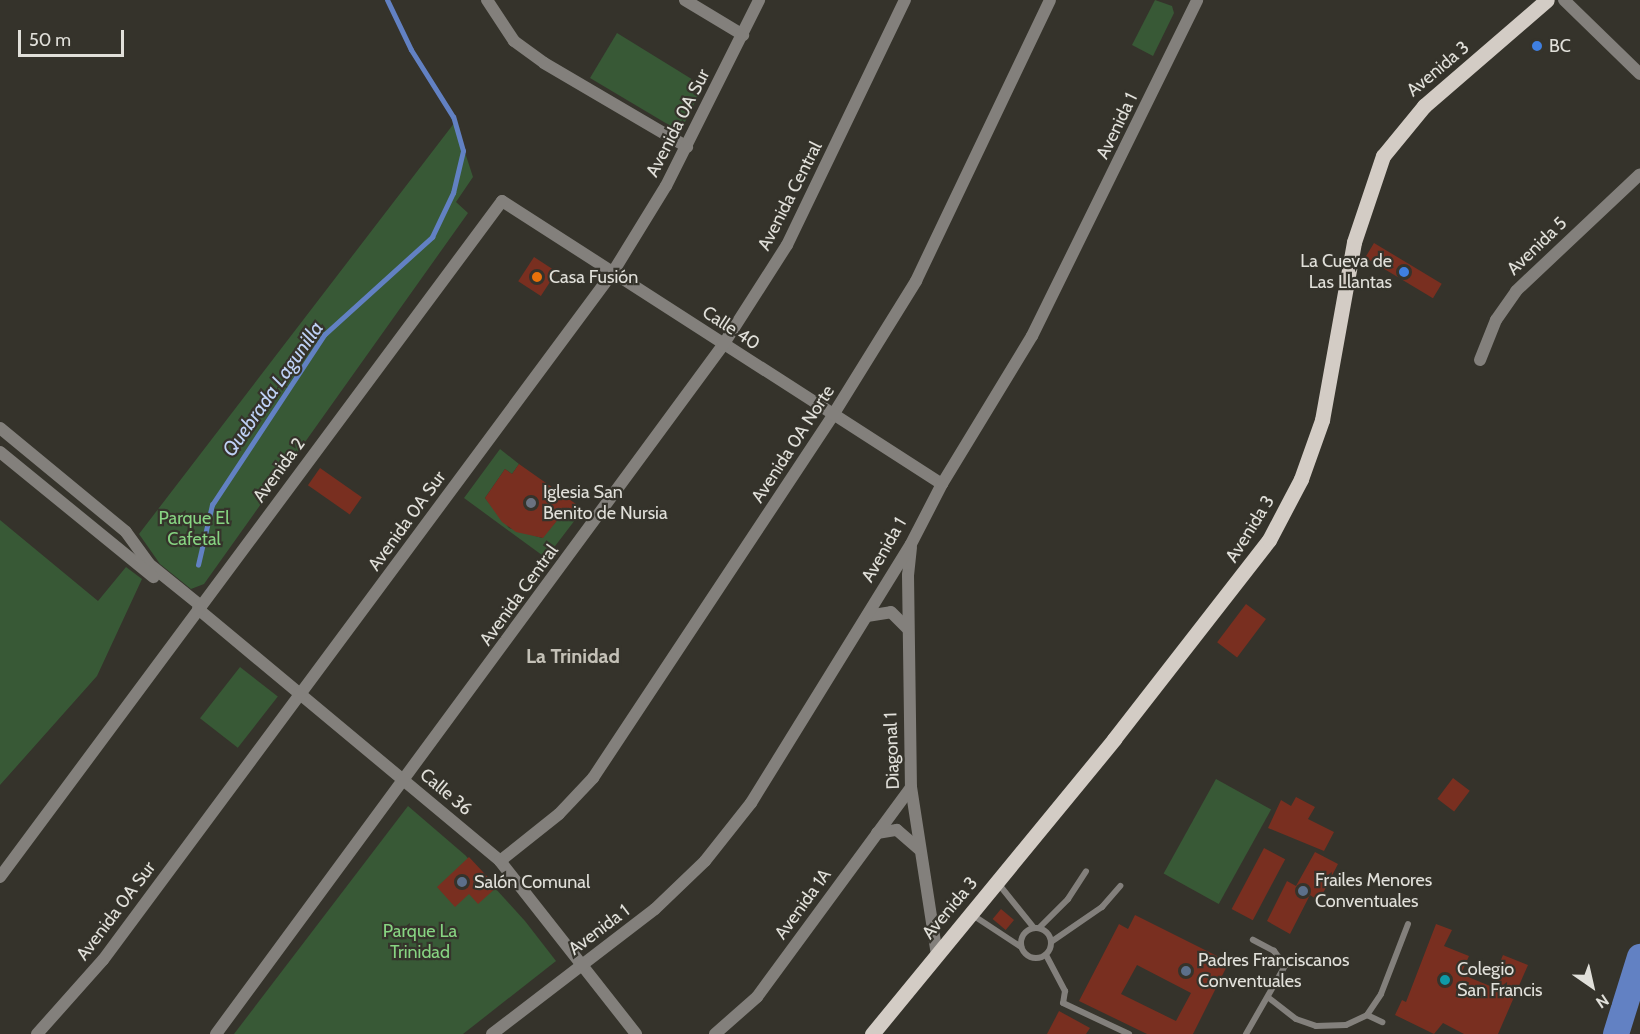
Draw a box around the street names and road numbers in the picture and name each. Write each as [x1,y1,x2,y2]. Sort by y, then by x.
street label: Avenida 3 [1402,37,1474,101]
street label: Avenida 0A Sur [642,66,714,180]
street label: Avenida 1 [1092,89,1142,163]
street label: Avenida Central [753,138,827,254]
street label: Avenida 5 [1503,212,1571,280]
street label: Calle 40 [698,301,764,355]
street label: Avenida 0A Norte [747,381,839,507]
street label: Avenida 2 [248,434,310,506]
street label: Avenida 0A Sur [364,467,450,575]
street label: Avenida 3 [1221,492,1279,566]
street label: Avenida 1 [857,514,911,586]
street label: Avenida Central [475,540,563,650]
street label: Diagonal 1 [880,712,904,790]
street label: Calle 36 [416,764,476,820]
street label: Avenida 0A Sur [72,857,160,965]
street label: Avenida 1A [770,865,836,943]
street label: Avenida 3 [918,872,982,944]
street label: Avenida 1 [564,900,634,960]

